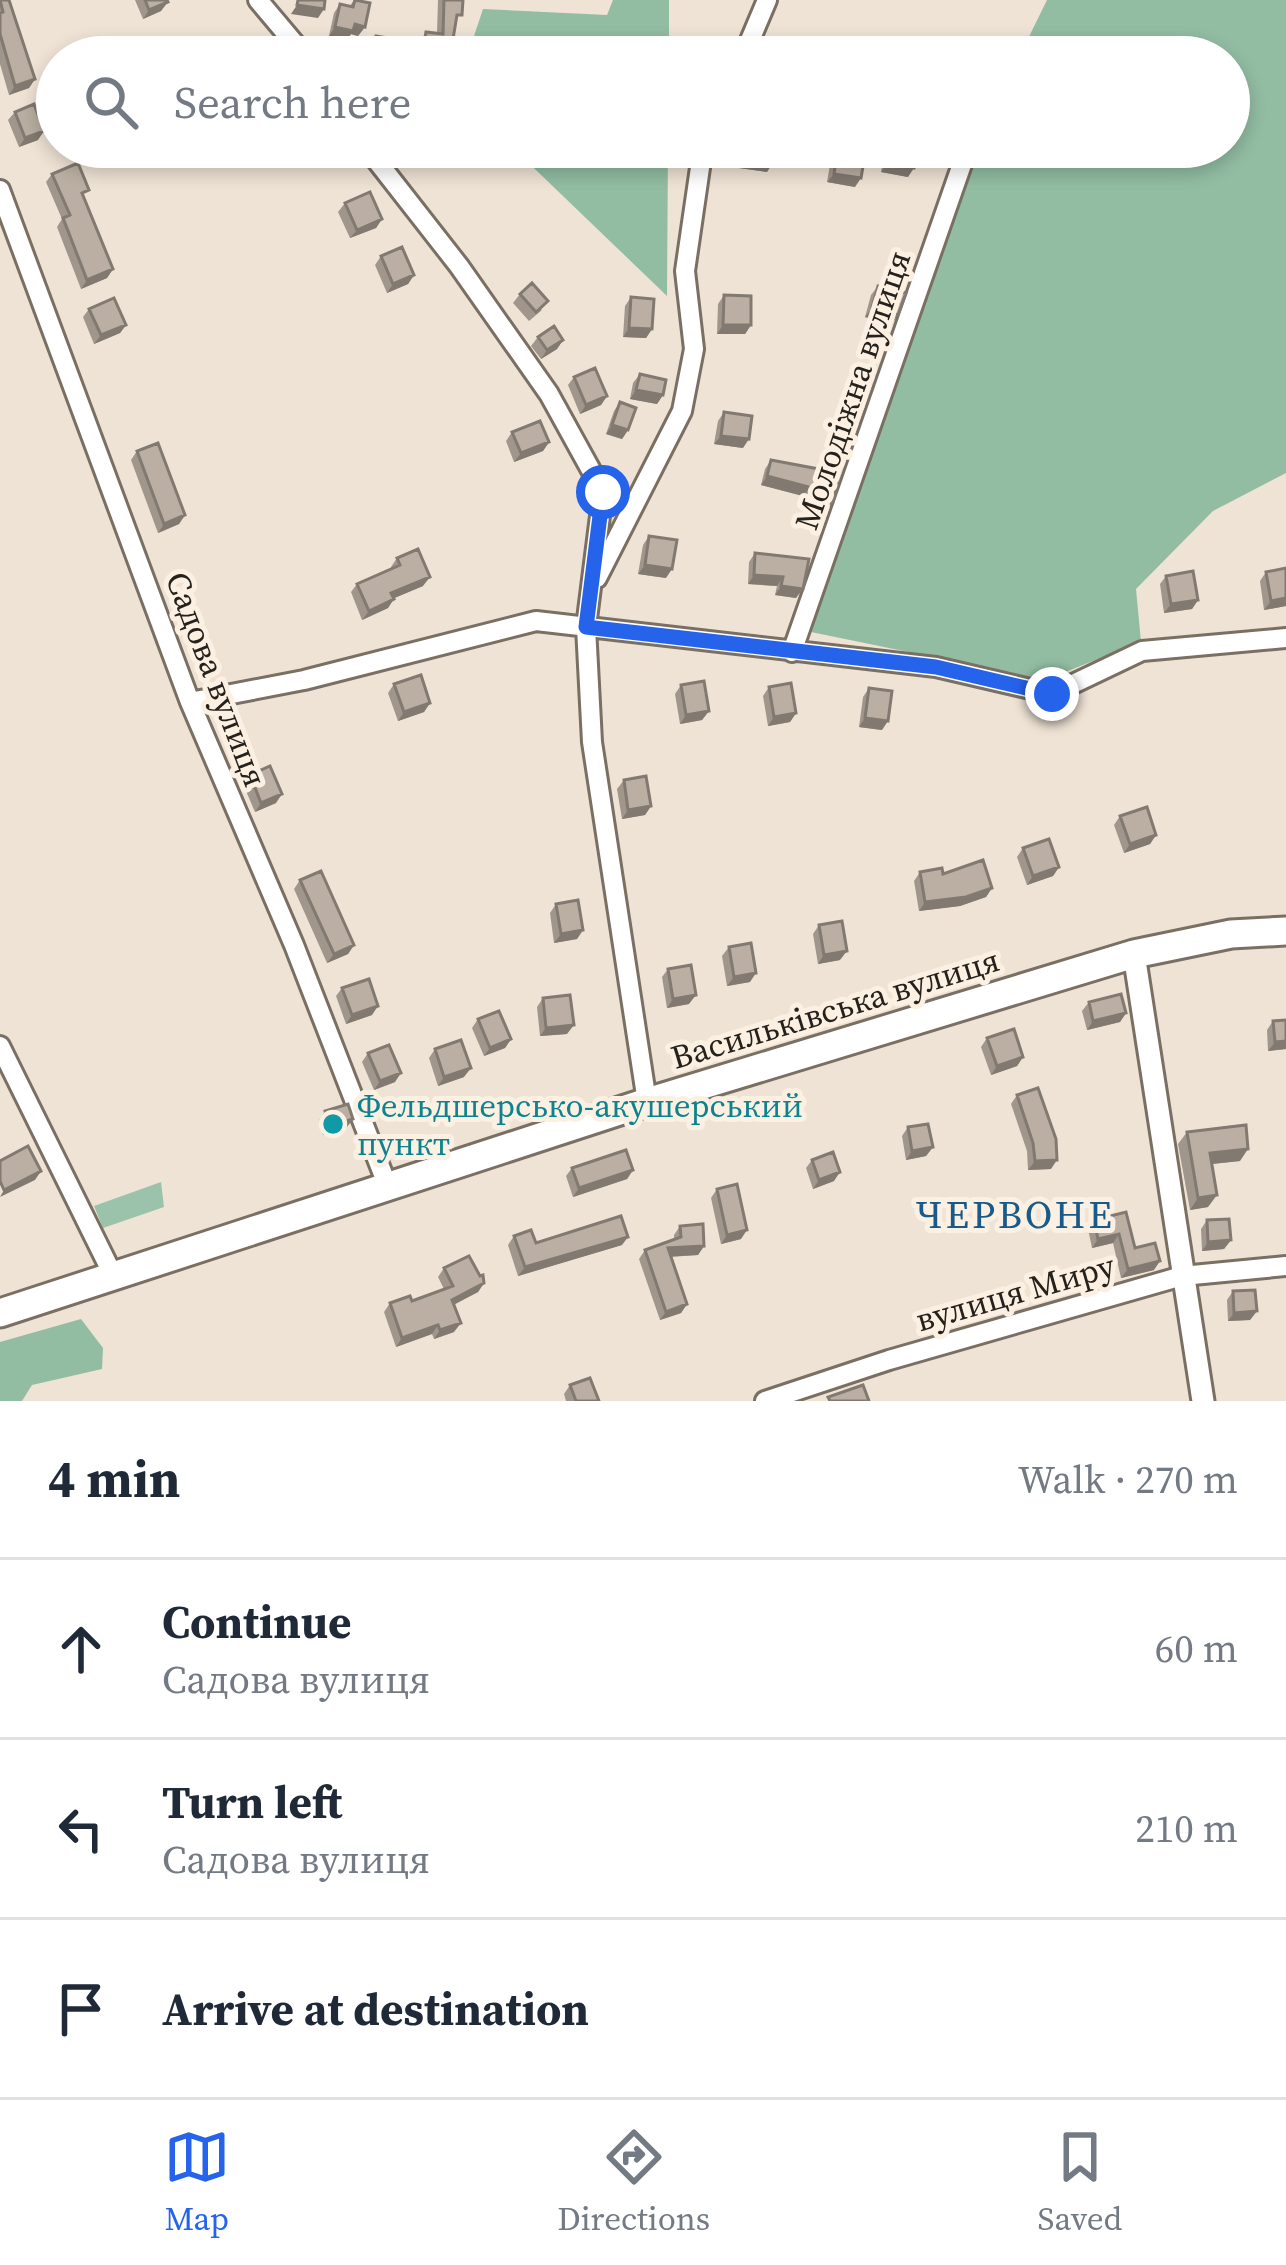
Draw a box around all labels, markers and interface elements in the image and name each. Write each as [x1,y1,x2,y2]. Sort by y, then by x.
search box [36,36,1250,168]
icon: search [78,69,144,135]
text: Search here [174,71,411,133]
street label: Молодіжна вулиця [784,245,921,536]
route start [576,465,630,519]
street label: Садова вулиця [155,565,278,793]
route end [1025,667,1079,721]
street label: Васильківська вулиця [665,937,1005,1080]
place label: Фельдшерсько-акушерський пункт [357,1083,803,1166]
marker: Фельдшерсько-акушерський пункт [320,1111,346,1137]
district label: ЧЕРВОНЕ [915,1188,1115,1241]
street label: вулиця Миру [910,1243,1120,1342]
text: 4 min [48,1444,180,1514]
text: Walk · 270 m [1018,1453,1238,1506]
text: Continue [162,1591,351,1653]
icon: ahead [48,1616,114,1682]
text: 60 m [1155,1622,1238,1675]
text: Садова вулиця [162,1653,430,1706]
text: Turn left [162,1771,342,1833]
icon: left [48,1796,114,1862]
text: 210 m [1135,1802,1238,1855]
text: Садова вулиця [162,1833,430,1886]
icon: arrive [48,1976,114,2042]
text: Arrive at destination [162,1978,589,2040]
tab: Map [164,2124,230,2241]
tab: Directions [557,2124,710,2241]
tab: Saved [1038,2124,1122,2241]

